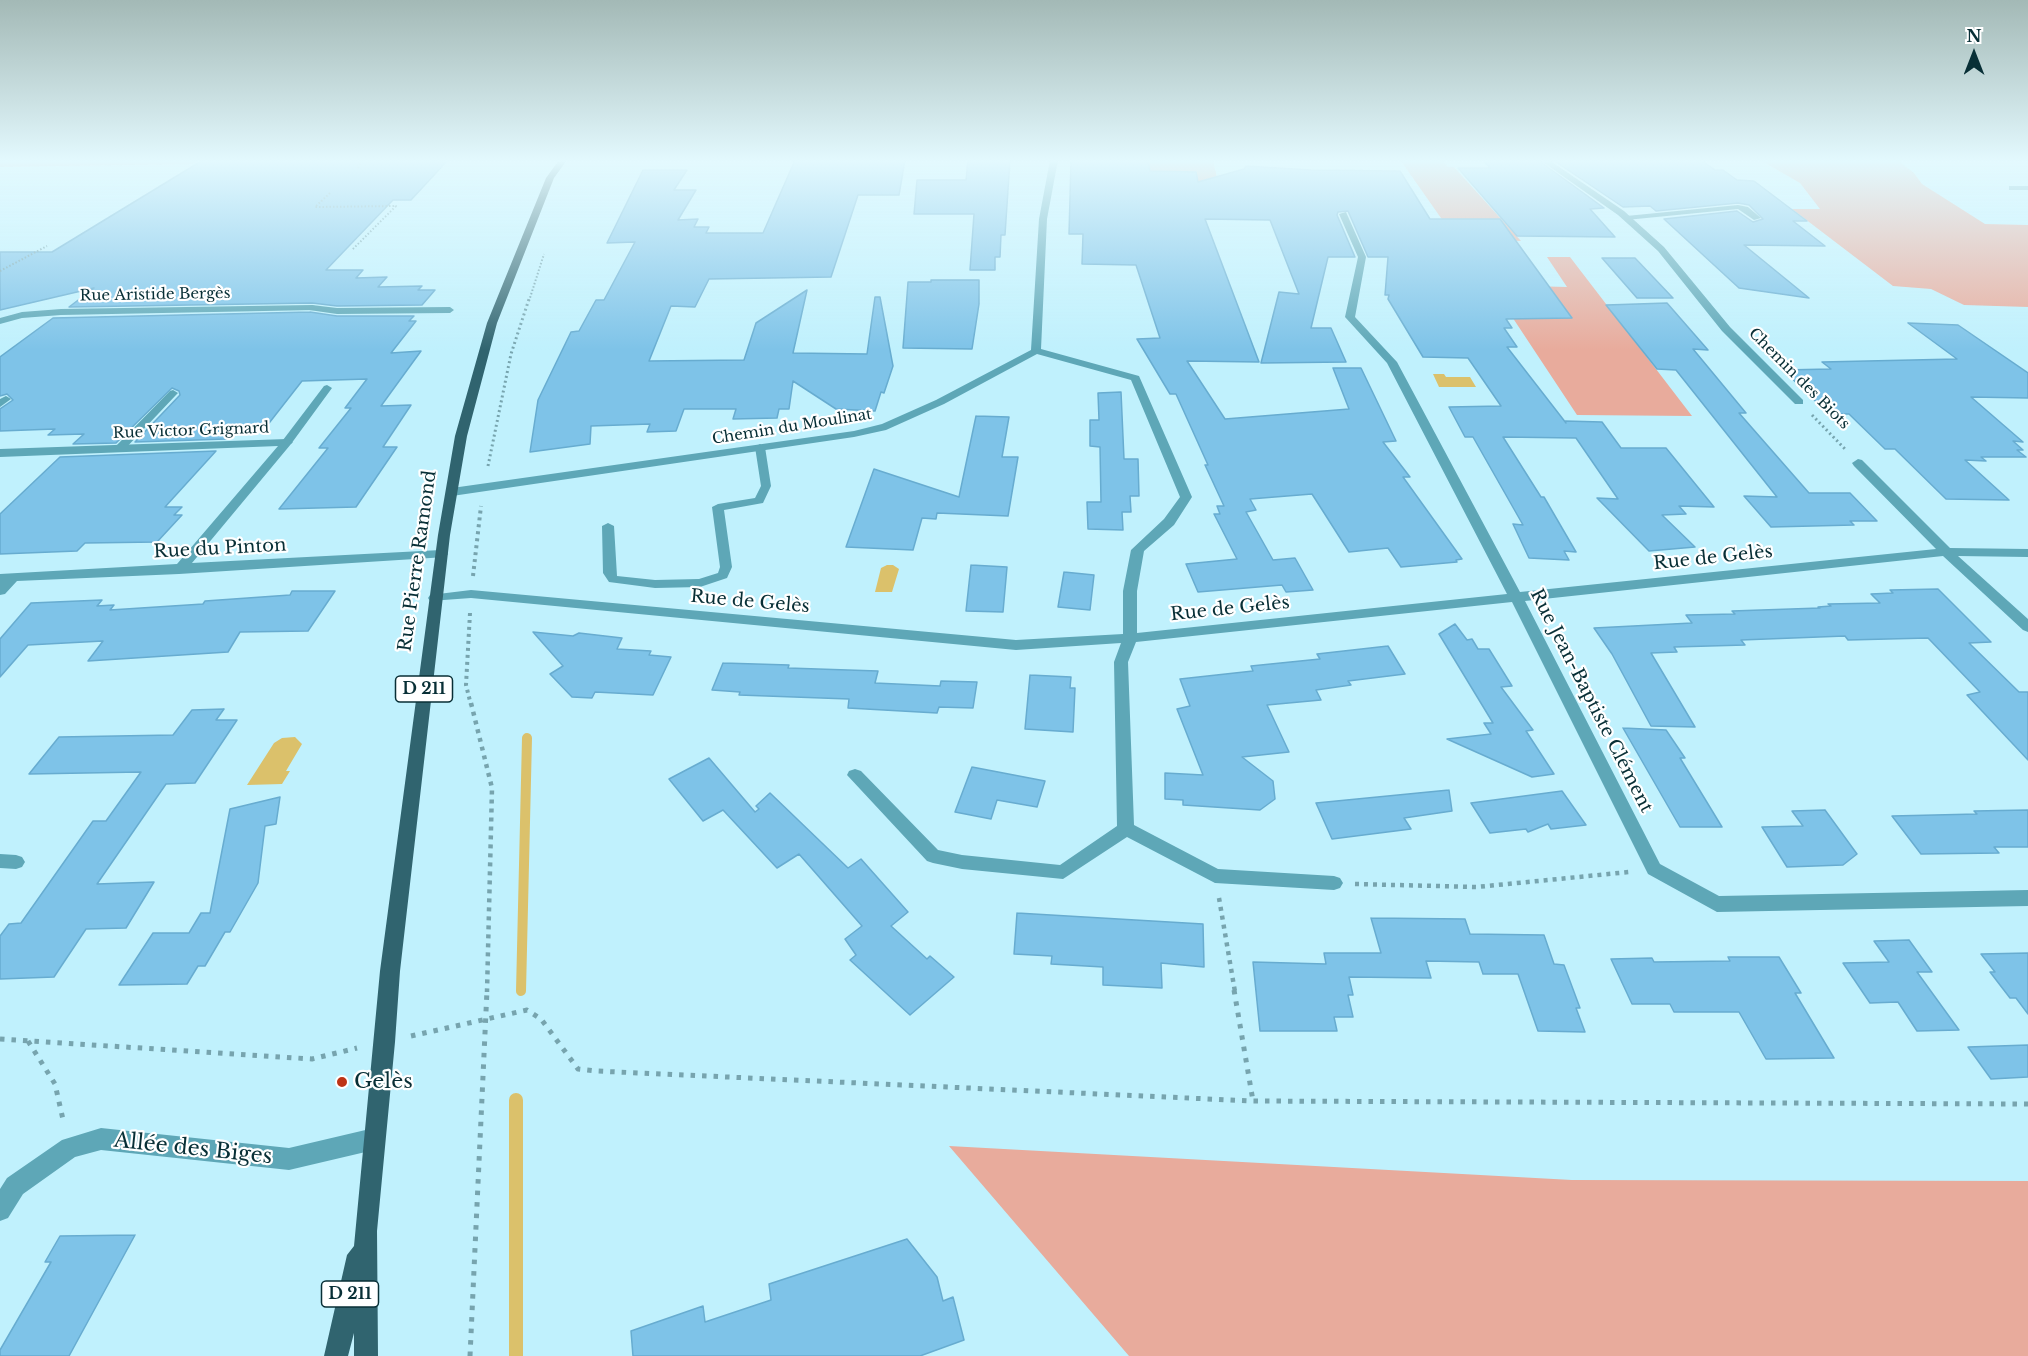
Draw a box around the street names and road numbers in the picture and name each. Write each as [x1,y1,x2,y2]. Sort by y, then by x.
street label: Rue Aristide Bergès [79,285,231,305]
street label: Chemin des Biots [1745,325,1853,433]
street label: Chemin du Moulinat [711,405,873,449]
street label: Rue Victor Grignard [112,419,270,443]
street label: Rue Pierre Ramond [395,469,441,653]
street label: Rue du Pinton [153,535,287,563]
street label: Rue de Gelès [1652,541,1774,575]
street label: Rue de Gelès [689,586,811,618]
street label: Rue Jean-Baptiste Clément [1525,586,1657,816]
street label: Rue de Gelès [1169,592,1291,626]
road number: D 211 [396,676,452,702]
street label: Allée des Biges [113,1128,273,1170]
road number: D 211 [322,1281,378,1307]

